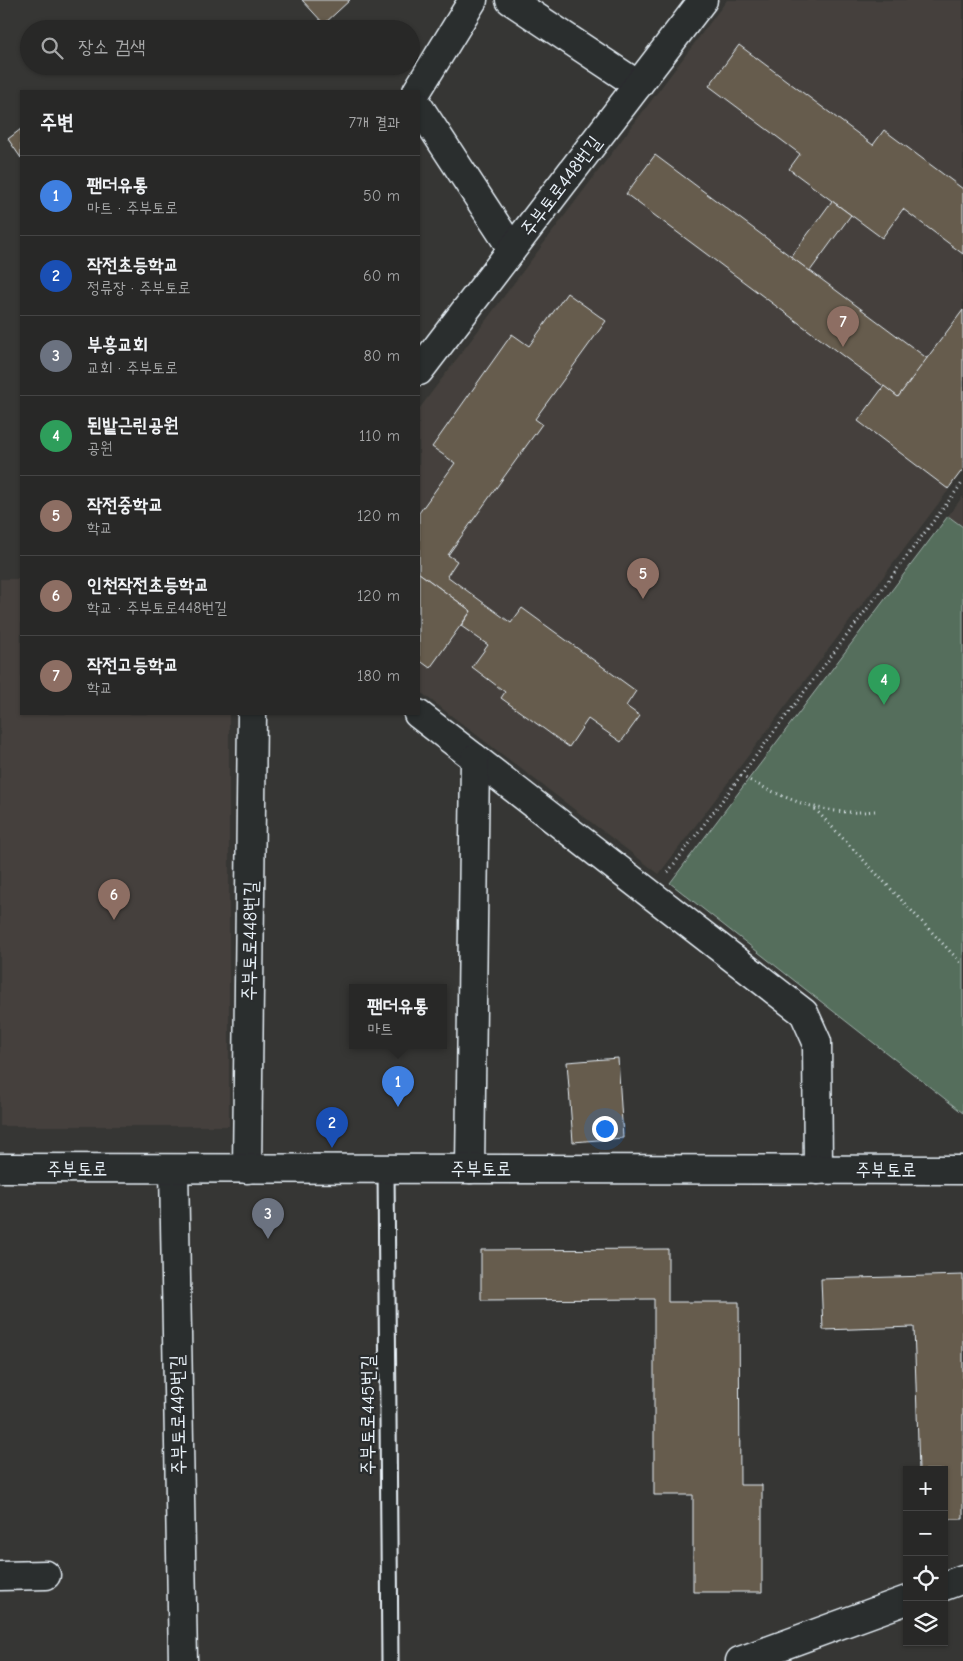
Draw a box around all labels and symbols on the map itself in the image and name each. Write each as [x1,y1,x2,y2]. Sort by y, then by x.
street label: 주부토로448번길 [516,131,606,241]
pin: 7 [827,306,859,347]
pin: 5 [627,558,659,599]
pin: 4 [868,664,900,705]
pin: 6 [98,879,130,920]
street label: 주부토로448번길 [238,881,262,1001]
pin: 1 [382,1066,414,1107]
pin: 2 [316,1107,348,1148]
your location [592,1116,618,1142]
street label: 주부토로 [46,1158,108,1180]
street label: 주부토로 [450,1158,512,1180]
street label: 주부토로 [855,1159,917,1181]
pin: 3 [252,1198,284,1239]
street label: 주부토로449번길 [166,1355,190,1475]
street label: 주부토로445번길 [357,1355,379,1475]

